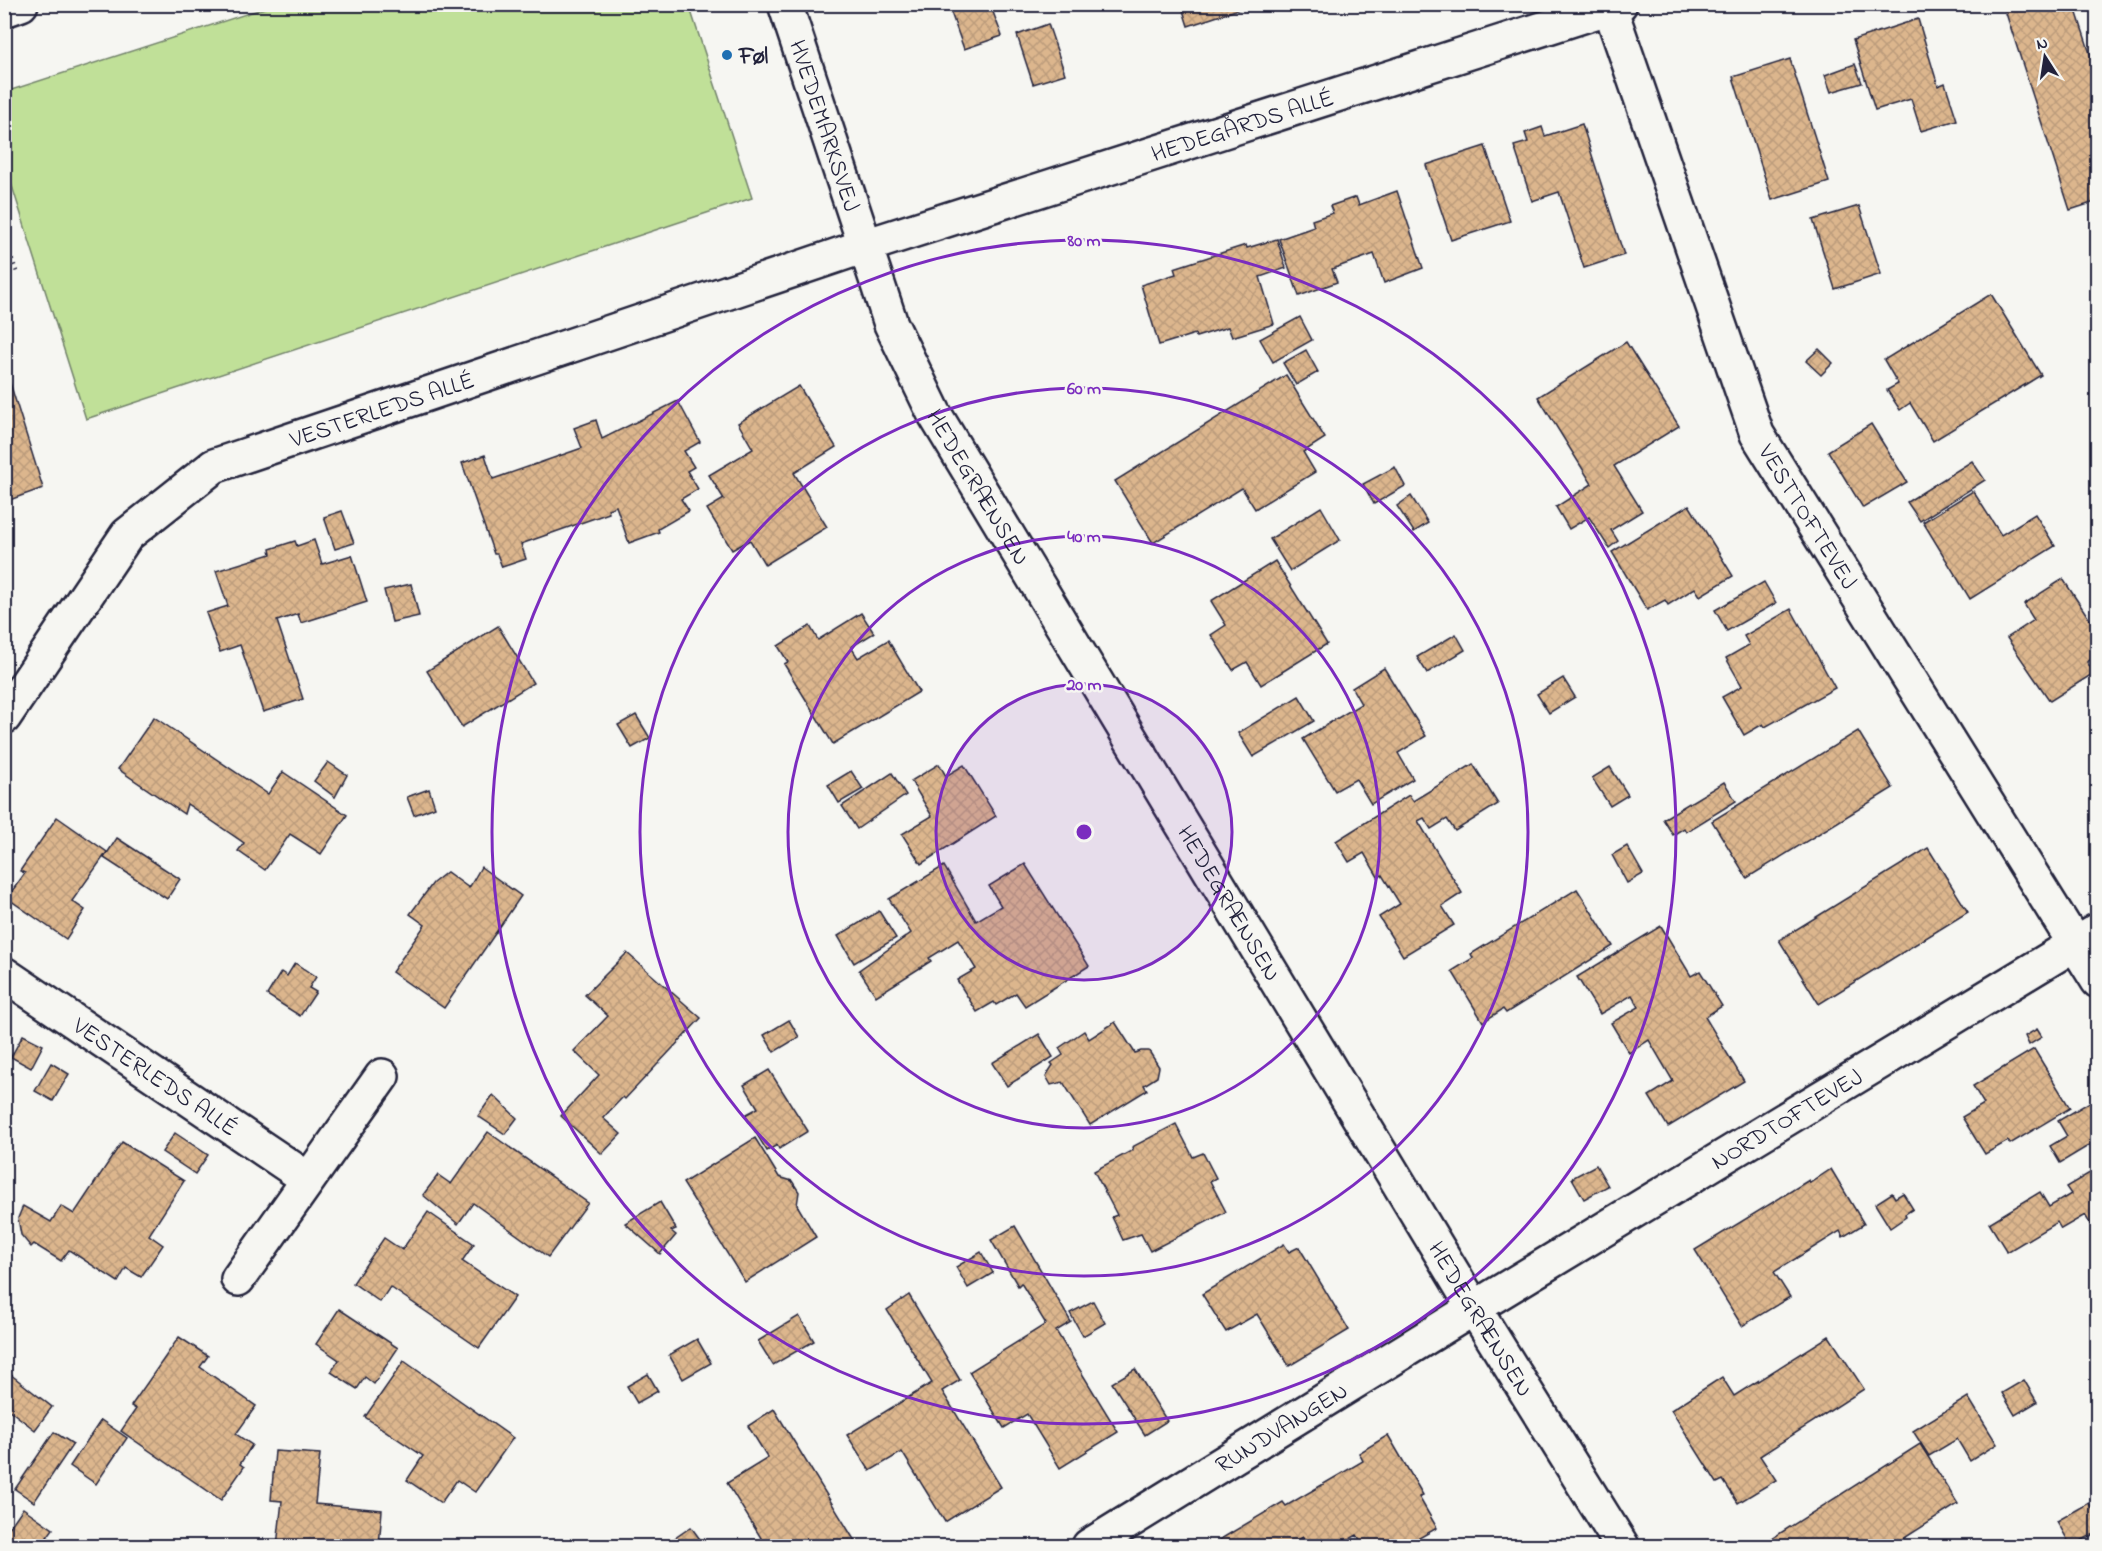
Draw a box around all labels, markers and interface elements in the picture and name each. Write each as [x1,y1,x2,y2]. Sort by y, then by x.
north arrow [2015,27,2075,87]
text: N [2035,31,2050,57]
street label: HVEDEMARKSVEJ [778,36,868,217]
place label: Føl [738,40,768,75]
marker: Føl [720,48,734,62]
street label: HEDEGÅRDS ALLÉ [1147,82,1339,173]
text: 80 m [1067,229,1101,255]
street label: VESTERLEDS ALLÉ [285,364,480,459]
text: 60 m [1067,377,1101,403]
street label: HEDEGRÆNSEN [916,403,1037,573]
street label: VESTTOFTEVEJ [1747,438,1865,597]
text: 40 m [1067,525,1101,551]
text: 20 m [1065,673,1102,699]
street label: HEDEGRÆNSEN [1167,819,1288,989]
centre of rings [1074,822,1094,842]
street label: VESTERLEDS ALLÉ [64,1010,244,1147]
street label: NORDTOFTEVEJ [1705,1061,1870,1180]
street label: HEDEGRÆNSEN [1418,1235,1540,1405]
street label: RUNDVANGEN [1209,1375,1356,1484]

